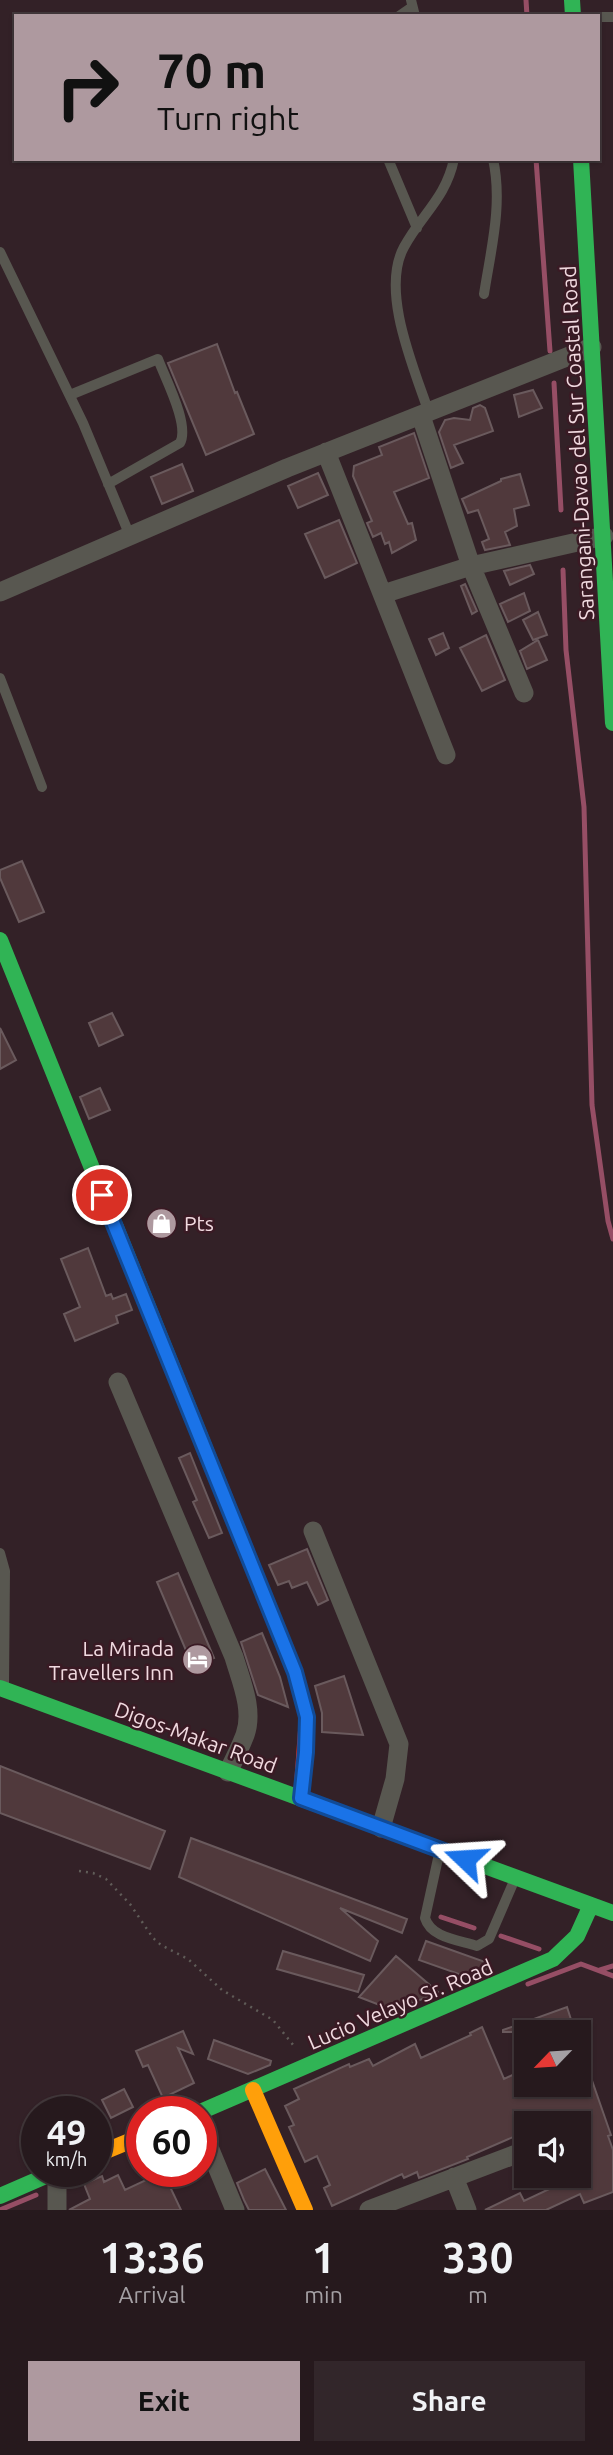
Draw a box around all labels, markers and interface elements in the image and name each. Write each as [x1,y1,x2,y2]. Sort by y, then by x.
icon: right [42,42,133,133]
text: 70 m [157,42,266,97]
text: Turn right [157,100,299,136]
street label: Sarangani-Davao del Sur Coastal Road [556,265,598,621]
pin [72,1165,132,1225]
icon: arrive [83,1176,121,1214]
shop icon: Pts [144,1206,178,1240]
place label: Pts [184,1211,214,1235]
place label: La Mirada Travellers Inn [49,1636,174,1684]
hotel icon: La Mirada Travellers Inn [180,1643,214,1677]
street label: Digos-Makar Road [112,1696,280,1778]
position arrow [428,1822,502,1896]
street label: Lucio Velayo Sr. Road [304,1954,496,2054]
north arrow [514,2020,592,2096]
map controls [514,2020,591,2188]
speed limit sign: 60 [126,2096,217,2187]
button: sound [514,2111,591,2188]
text: 49 [47,2112,86,2152]
text: km/h [46,2149,87,2169]
text: 13:36 [100,2234,205,2281]
text: 1 [312,2234,335,2281]
text: 330 [442,2234,513,2281]
text: Arrival [119,2282,186,2307]
text: min [304,2282,343,2307]
text: m [468,2282,488,2307]
button: Exit [28,2361,300,2441]
button: Share [314,2361,585,2441]

